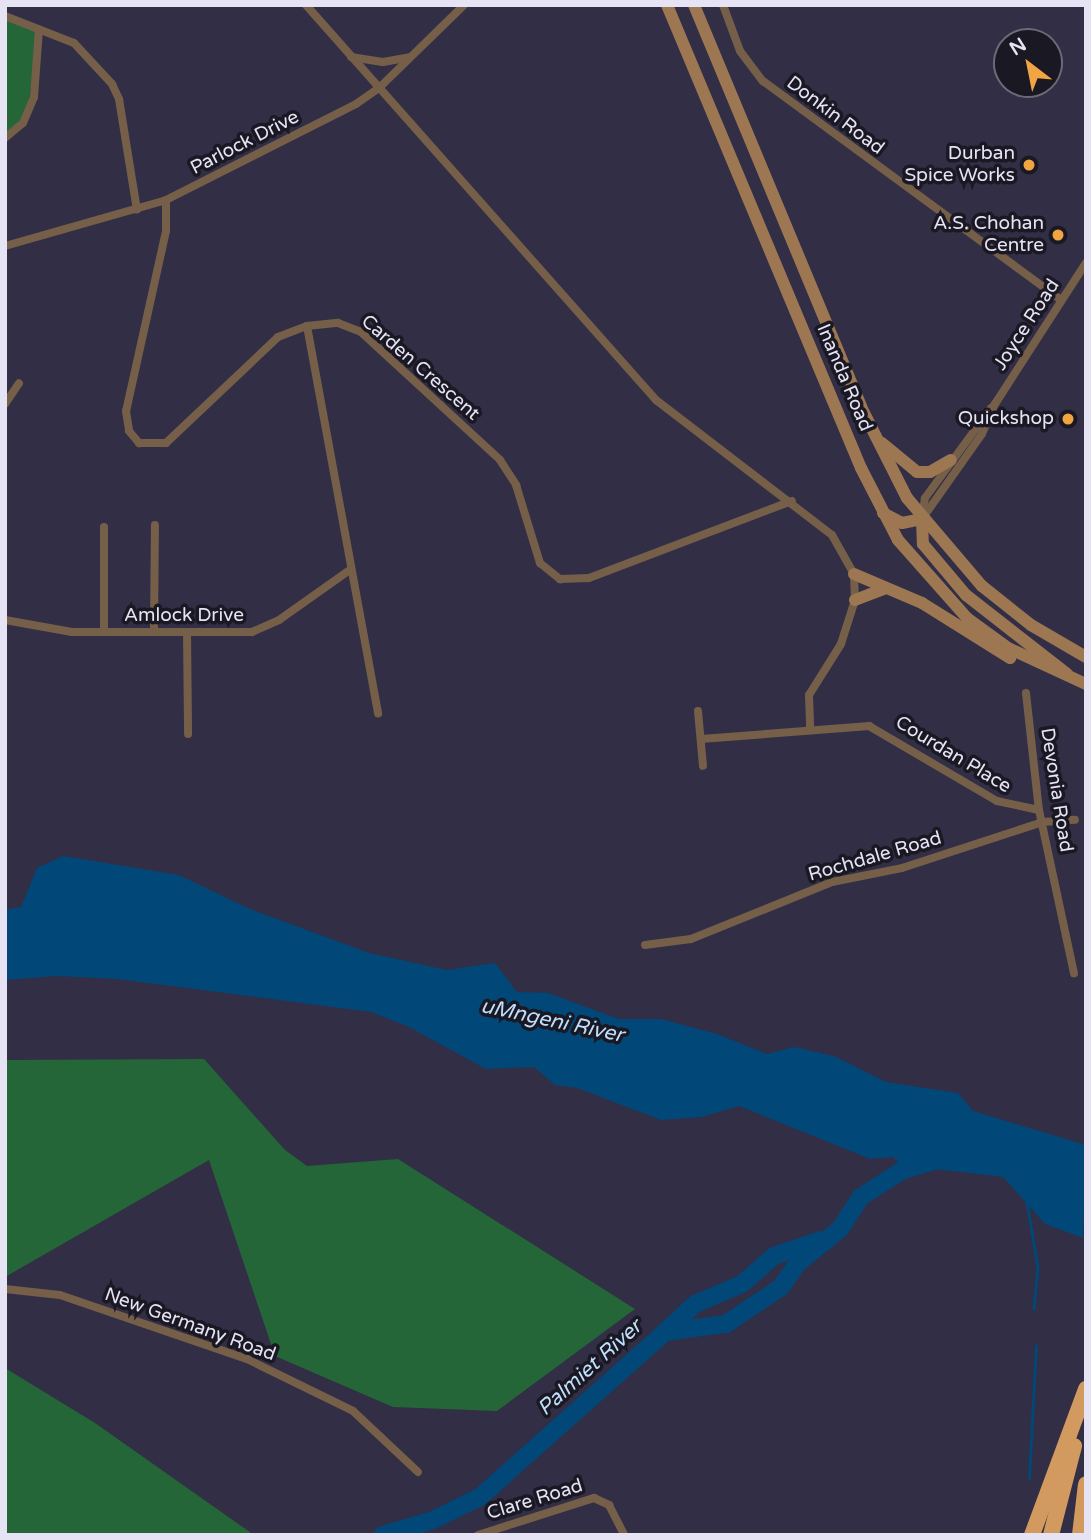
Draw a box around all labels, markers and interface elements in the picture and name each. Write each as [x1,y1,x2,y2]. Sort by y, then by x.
north arrow [993,28,1063,98]
text: N [1006,34,1030,60]
street label: Donkin Road [782,72,888,160]
street label: Parlock Drive [187,106,303,180]
place label: Durban Spice Works [904,143,1015,187]
marker: Durban Spice Works [1021,157,1037,173]
place label: A.S. Chohan Centre [933,213,1044,257]
marker: A.S. Chohan Centre [1050,227,1066,243]
street label: Joyce Road [989,275,1065,375]
street label: Carden Crescent [356,310,484,426]
street label: Inanda Road [811,321,877,435]
place label: Quickshop [958,408,1054,430]
marker: Quickshop [1060,411,1076,427]
street label: Amlock Drive [124,605,244,627]
street label: Courdan Place [891,711,1015,799]
street label: Devonia Road [1035,726,1077,854]
street label: Rochdale Road [806,827,944,887]
water label: uMngeni River [478,994,626,1048]
street label: New Germany Road [101,1283,279,1367]
water label: Palmiet River [533,1315,647,1421]
street label: Clare Road [484,1475,586,1525]

